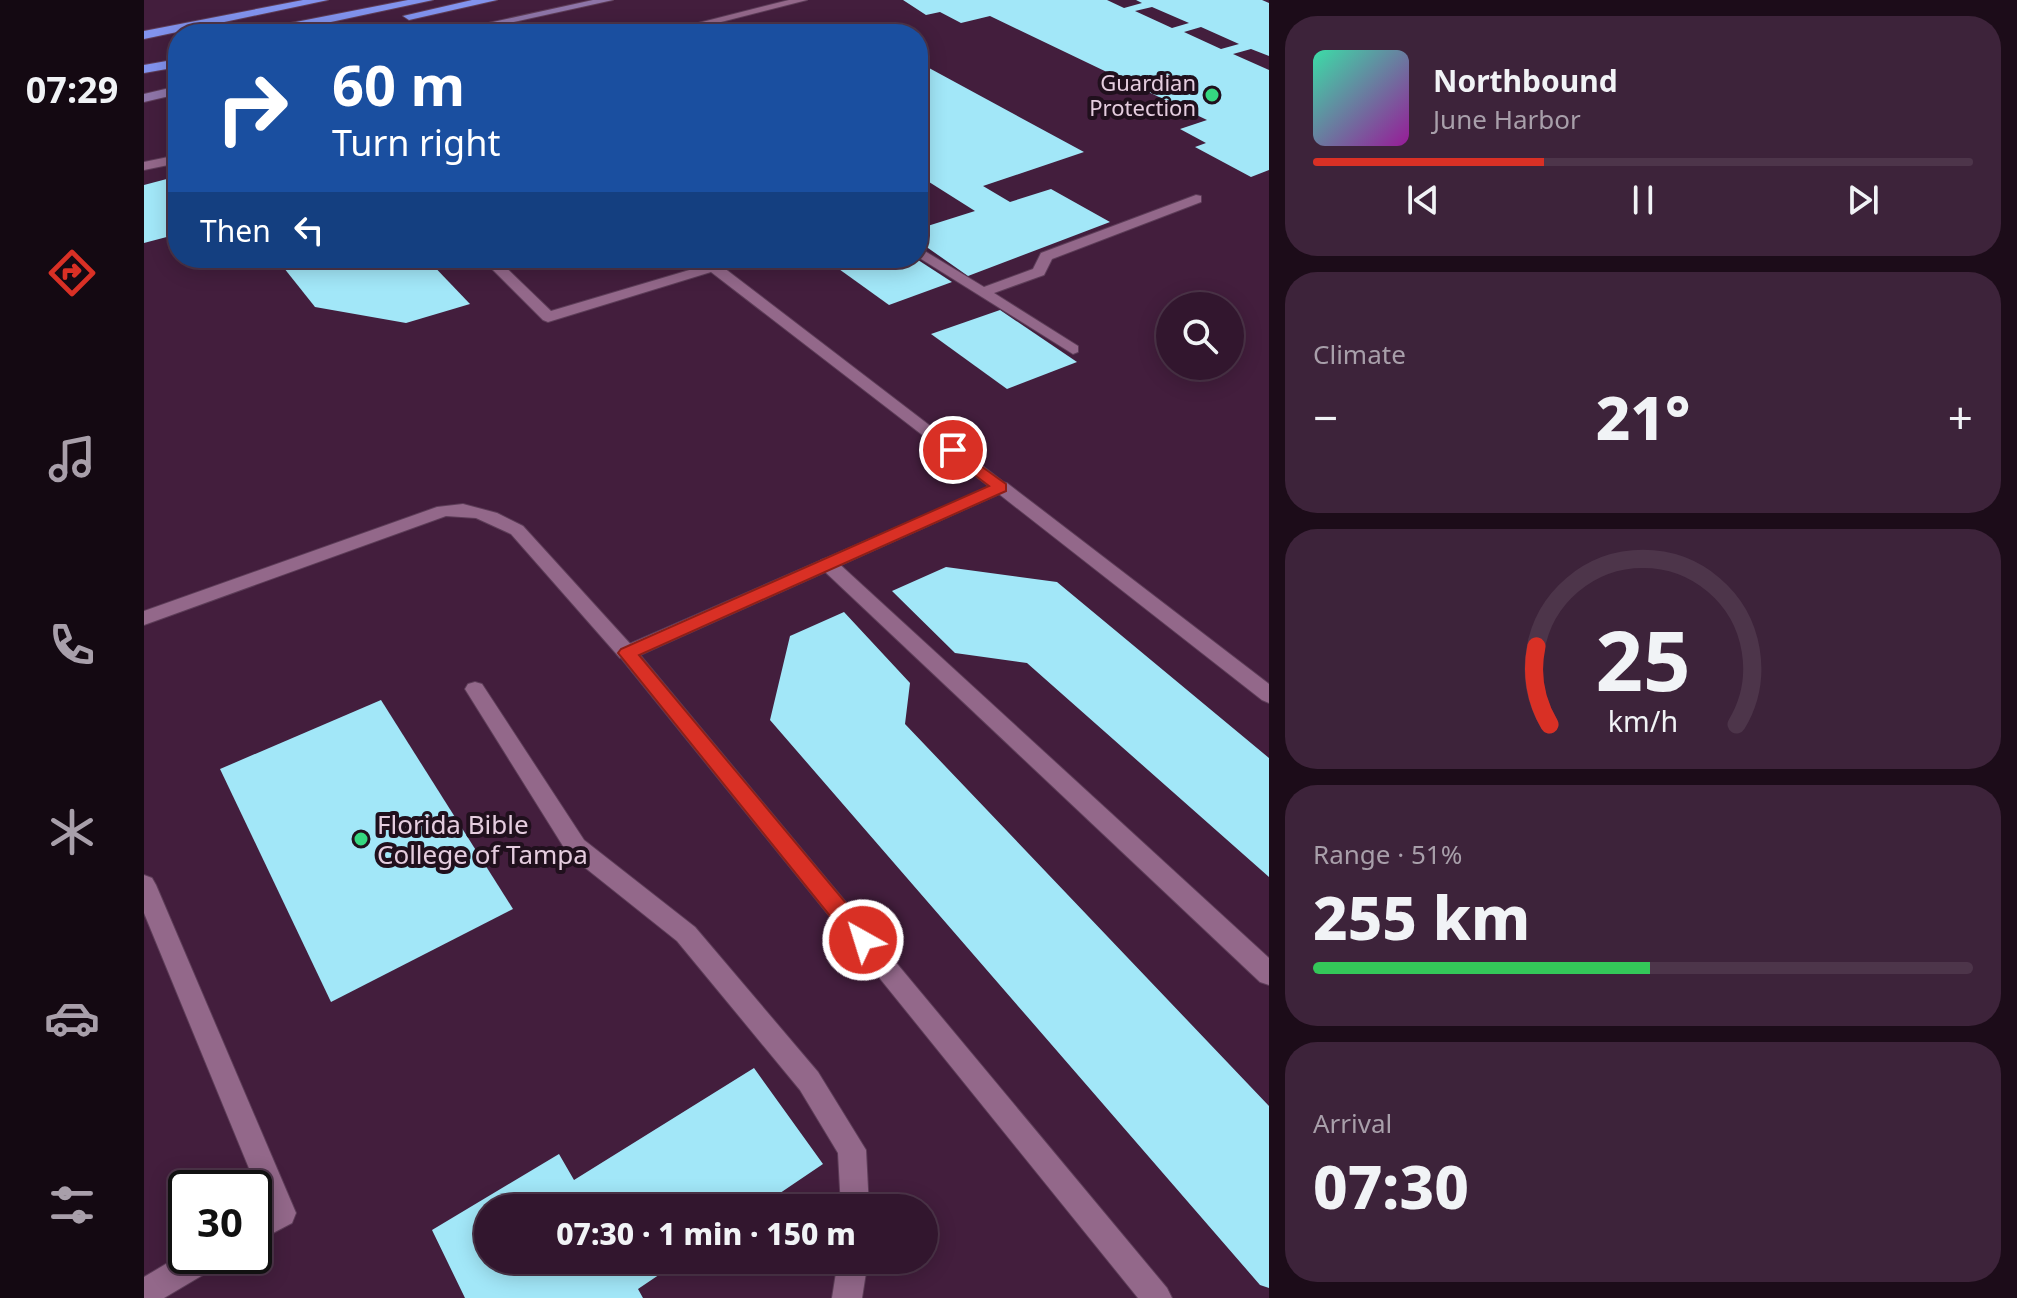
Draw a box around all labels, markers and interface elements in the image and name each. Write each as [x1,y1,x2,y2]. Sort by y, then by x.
text: 60 m [332,46,465,122]
icon: right [200,56,304,160]
text: Northbound [1433,60,1618,101]
text: 07:29 [26,65,118,114]
place label: Guardian Protection [1089,67,1196,122]
marker: Guardian Protection [1203,86,1221,104]
text: June Harbor [1433,101,1581,137]
text: Turn right [332,118,500,167]
icon: previous [1401,178,1445,222]
icon: pause [1621,178,1665,222]
icon: next [1841,178,1885,222]
icon: left [287,208,331,252]
text: Then [200,210,271,251]
icon: directions [44,245,100,301]
map controls [1156,292,1244,380]
button: search [1156,292,1244,380]
text: Climate [1313,336,1406,372]
text: 21° [1596,376,1690,458]
text: − [1313,387,1338,447]
text: + [1948,387,1973,447]
pin [919,416,987,484]
icon: arrive [931,428,975,472]
icon: music [44,431,100,487]
text: 25 [1595,602,1691,715]
icon: phone [44,617,100,673]
text: km/h [1608,701,1678,740]
icon: climate [44,804,100,860]
place label: Florida Bible College of Tampa [377,806,588,872]
marker: Florida Bible College of Tampa [352,830,370,848]
text: Range · 51% [1313,836,1462,872]
text: 255 km [1313,876,1530,958]
position arrow [821,898,905,982]
icon: car [44,990,100,1046]
text: Arrival [1313,1105,1392,1141]
text: 07:30 [1313,1145,1469,1227]
speed limit sign: 30 [168,1170,272,1274]
icon: filters [44,1177,100,1233]
text: 07:30 · 1 min · 150 m [556,1213,856,1254]

